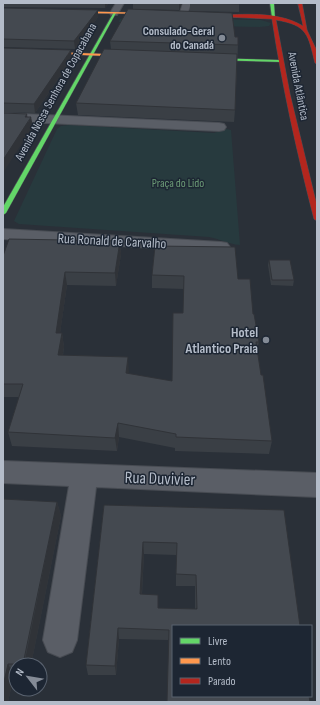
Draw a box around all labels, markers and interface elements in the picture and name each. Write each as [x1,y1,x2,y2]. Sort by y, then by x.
street label: Avenida Nossa Senhora de Copacabana [11,20,100,164]
place label: Consulado-Geral do Canadá [143,24,214,53]
marker: Consulado-Geral do Canadá [217,33,227,43]
street label: Avenida Atlântica [284,50,312,122]
park label: Praça do Lido [152,176,204,191]
street label: Rua Ronald de Carvalho [57,230,167,252]
place label: Hotel Atlantico Praia [185,324,258,357]
marker: Hotel Atlantico Praia [261,335,271,345]
street label: Rua Duvivier [124,468,196,490]
legend [172,625,312,697]
text: Livre [208,634,228,649]
text: Lento [208,654,231,669]
north arrow [8,657,48,697]
text: N [13,666,27,678]
text: Parado [208,674,235,689]

